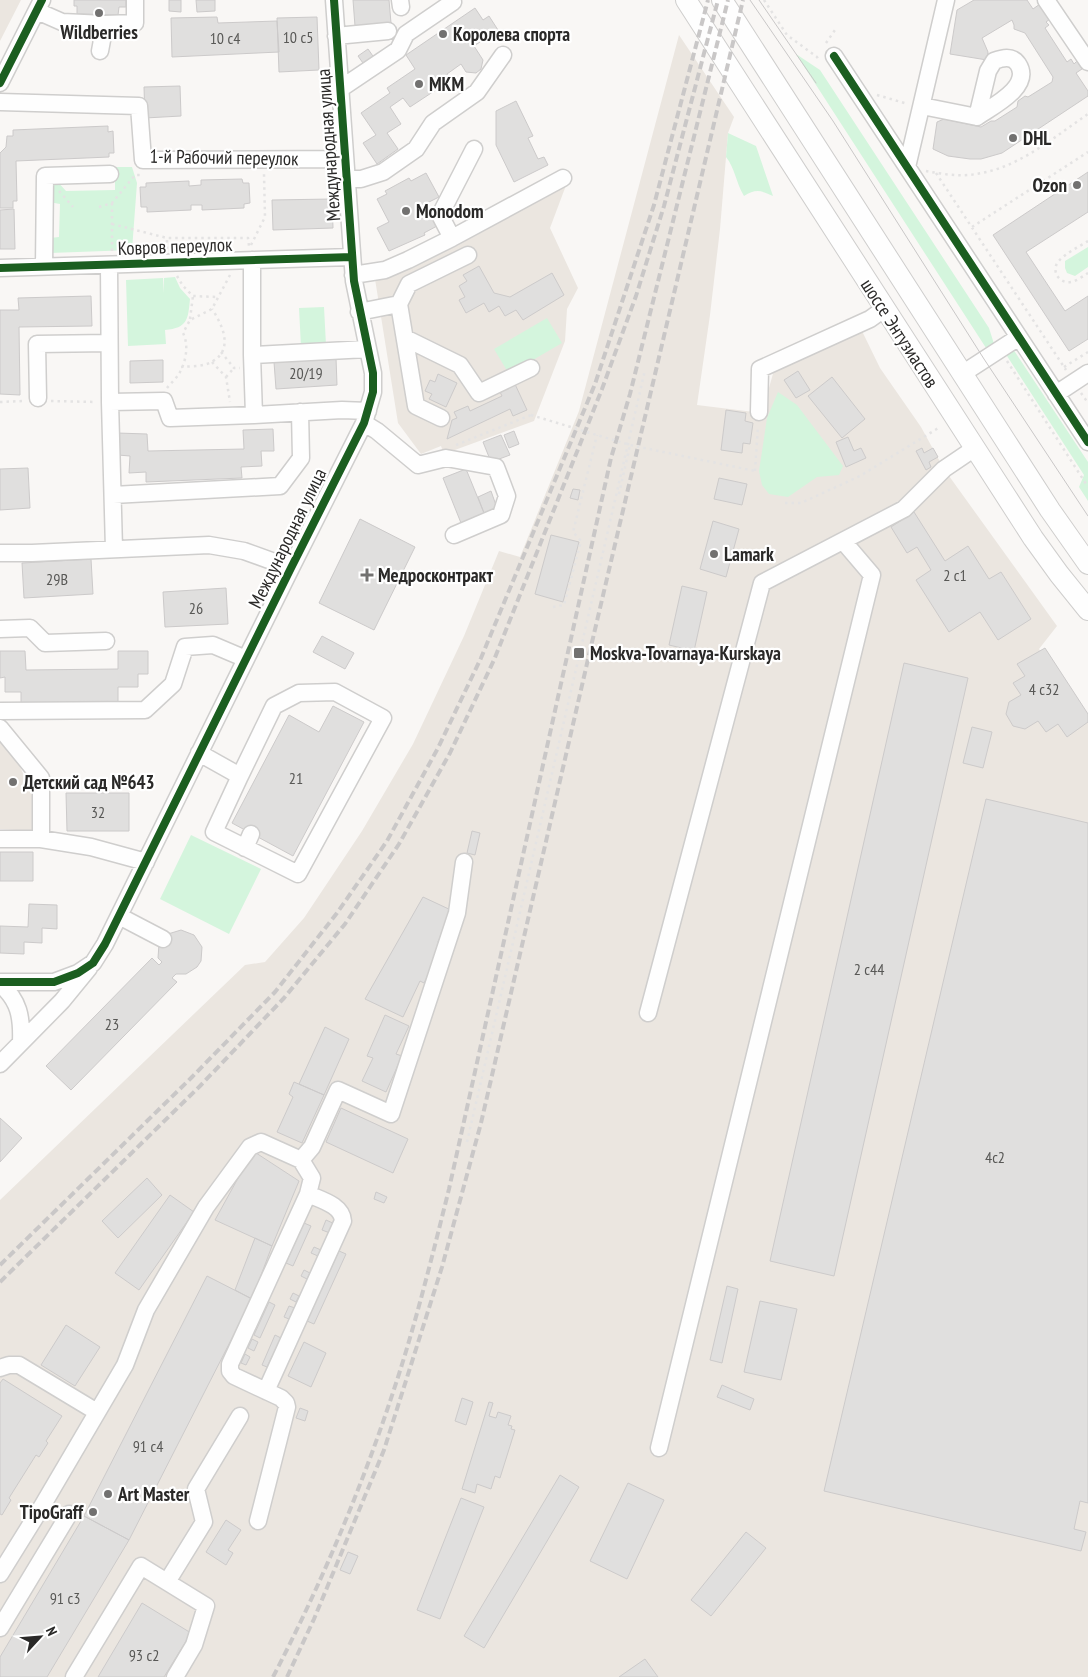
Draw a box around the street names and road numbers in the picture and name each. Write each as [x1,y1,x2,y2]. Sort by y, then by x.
street label: Международная улица [311,68,345,222]
street label: 1-й Рабочий переулок [149,144,299,170]
street label: Ковров переулок [117,232,233,260]
street label: шоссе Энтузиастов [856,274,944,392]
street label: Международная улица [243,464,331,612]

